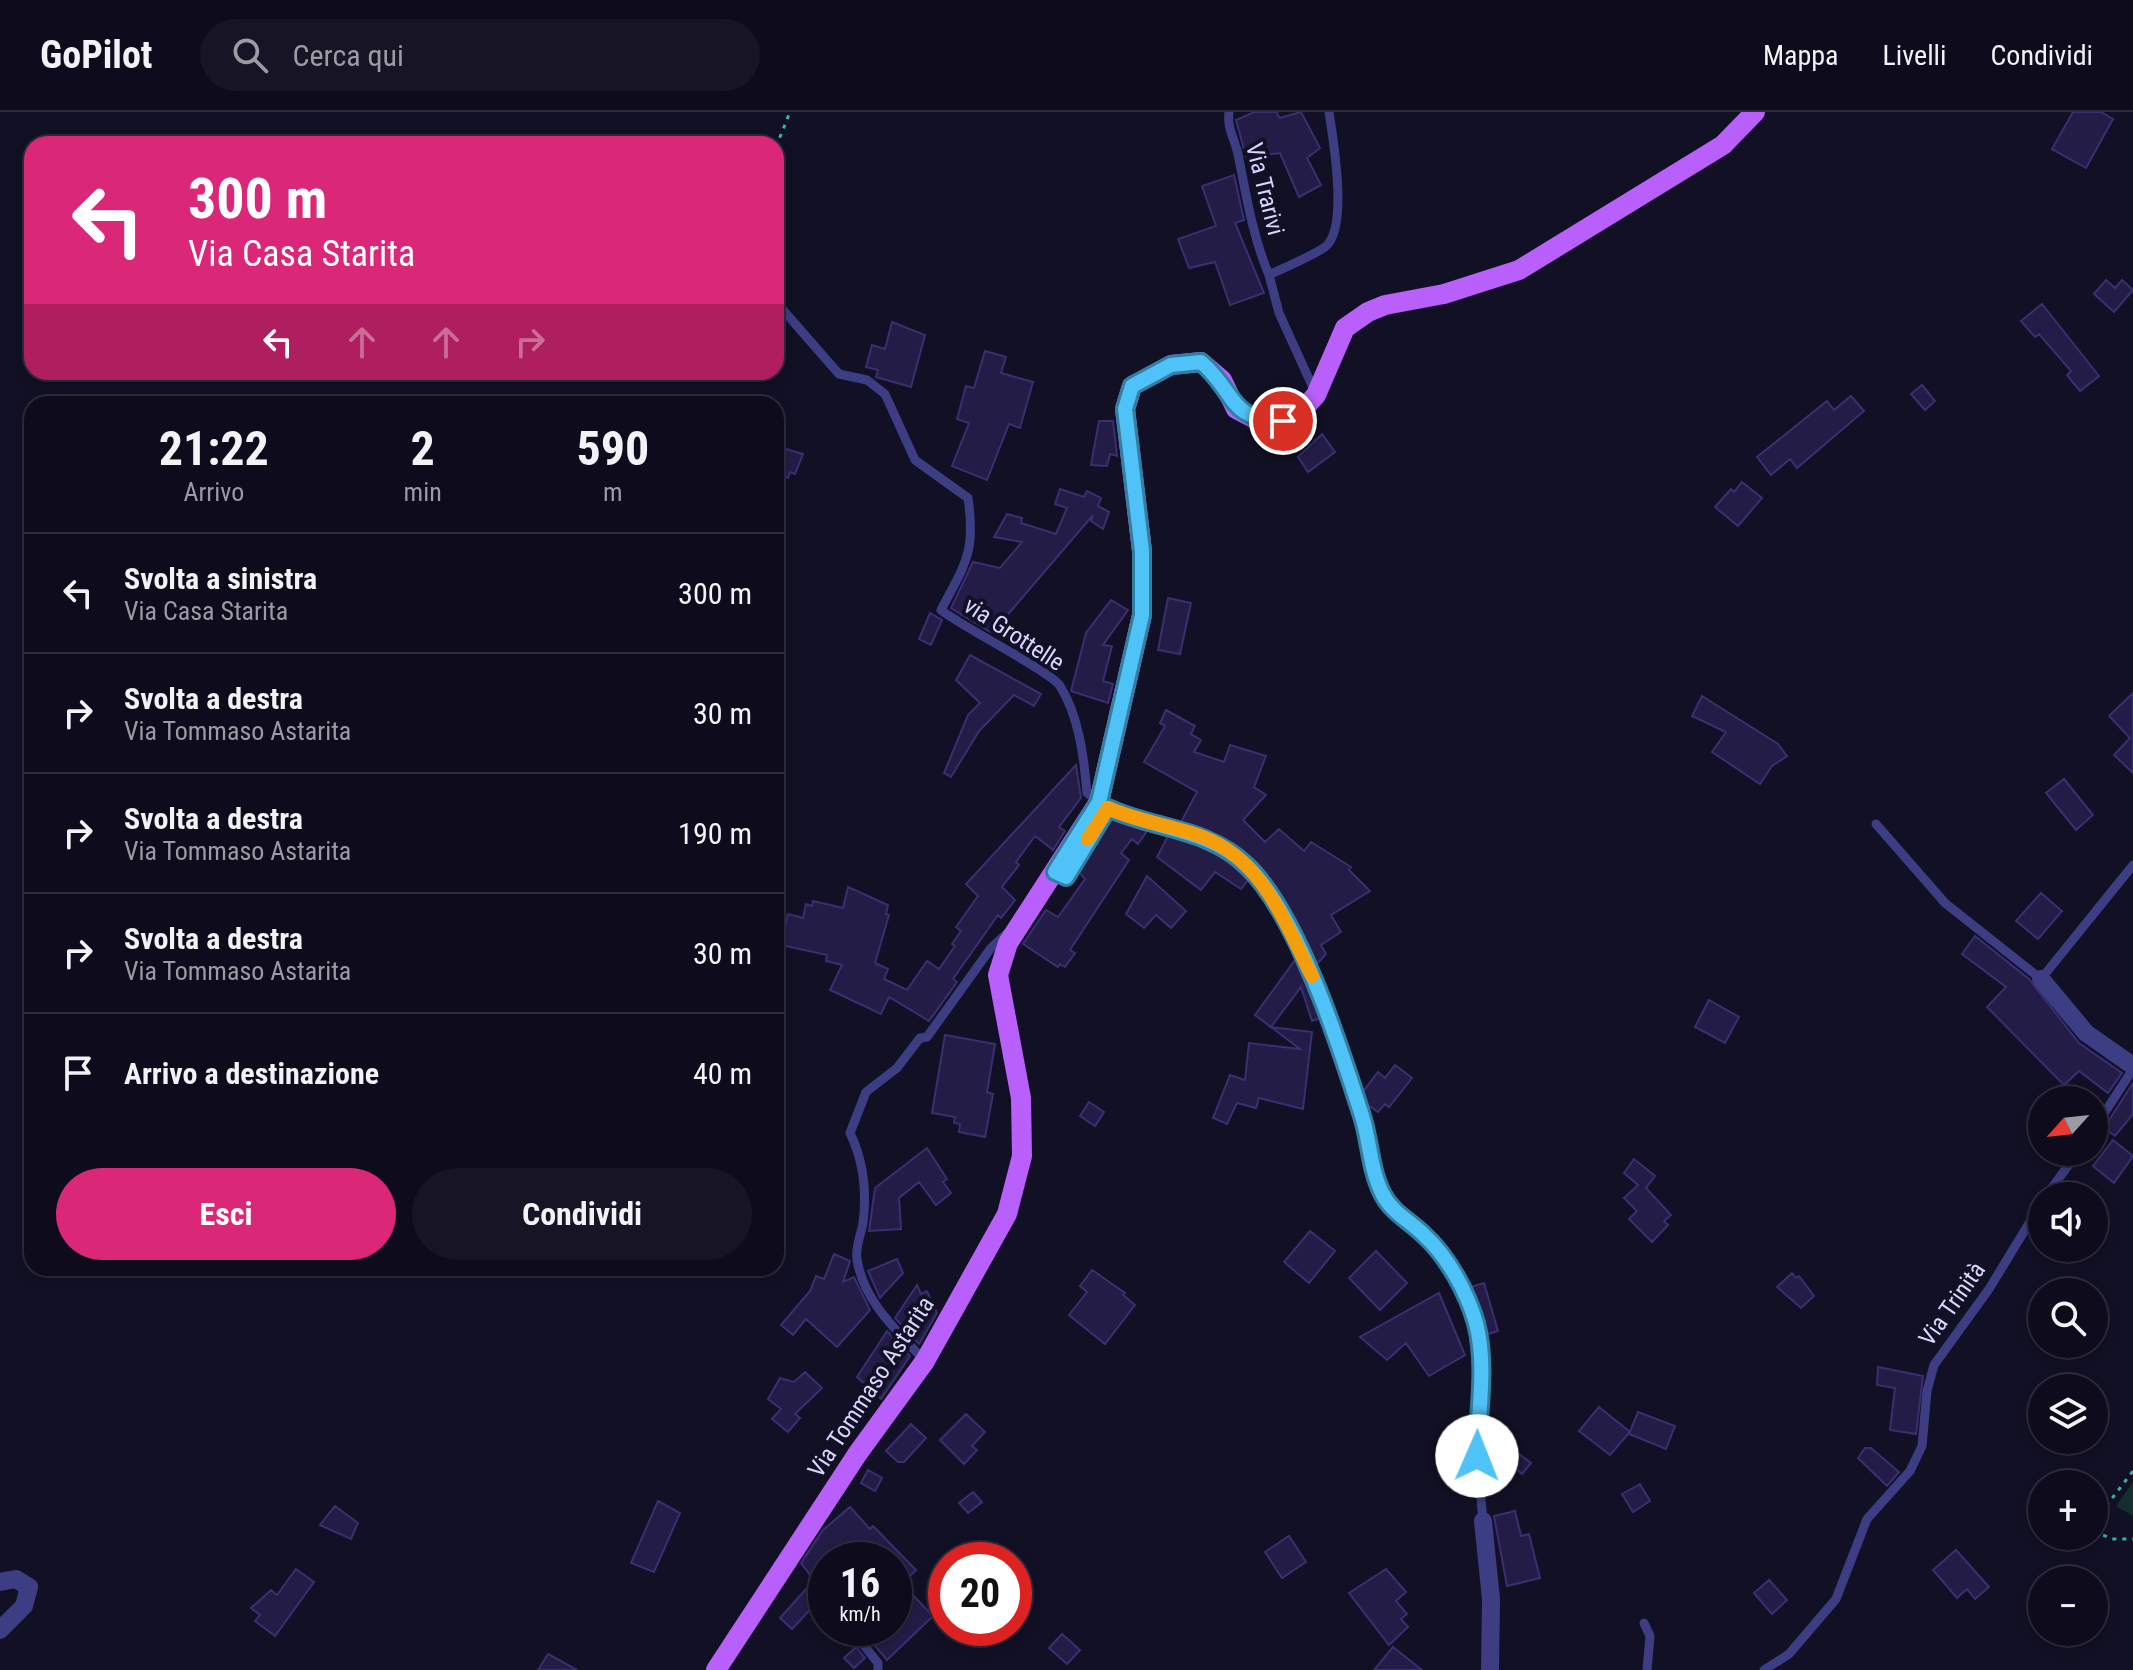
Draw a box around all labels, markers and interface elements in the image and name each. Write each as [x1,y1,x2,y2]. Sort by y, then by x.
search box [200,19,760,91]
text: GoPilot [40,33,152,77]
icon: search [228,33,272,77]
text: Cerca qui [292,38,404,73]
text: Mappa [1763,39,1839,72]
text: Livelli [1883,39,1946,72]
text: Condividi [1990,39,2093,72]
street label: Via Trarivi [1240,140,1290,238]
text: 300 m [188,166,327,232]
icon: left [56,168,160,272]
text: Via Casa Starita [188,233,415,275]
icon: left [256,320,300,364]
icon: ahead [340,320,384,364]
icon: ahead [424,320,468,364]
icon: right [508,320,552,364]
pin [1249,387,1317,455]
icon: arrive [1261,399,1305,443]
text: 21:22 [159,420,269,477]
text: 2 [411,420,435,477]
text: 590 [576,420,649,477]
text: Arrivo [183,477,244,507]
text: min [404,477,442,507]
text: m [603,477,623,507]
text: Svolta a sinistra [124,561,317,596]
icon: left [56,571,100,615]
text: 300 m [678,576,752,611]
street label: via Grottelle [959,591,1069,677]
text: Via Casa Starita [124,596,288,626]
text: Svolta a destra [124,681,303,716]
icon: right [56,691,100,735]
text: 30 m [693,696,752,731]
text: Via Tommaso Astarita [124,716,351,746]
text: Svolta a destra [124,801,303,836]
icon: right [56,811,100,855]
text: 190 m [678,816,752,851]
text: Via Tommaso Astarita [124,836,351,866]
text: Svolta a destra [124,921,303,956]
icon: right [56,931,100,975]
text: 30 m [693,936,752,971]
text: Via Tommaso Astarita [124,956,351,986]
icon: arrive [56,1051,100,1095]
text: Arrivo a destinazione [124,1056,379,1091]
text: 40 m [693,1056,752,1091]
north arrow [2028,1086,2108,1166]
map controls [2028,1086,2108,1646]
button: Esci [56,1168,396,1260]
button: Condividi [412,1168,752,1260]
button: sound [2028,1182,2108,1262]
street label: Via Trinità [1913,1257,1991,1351]
button: search [2028,1278,2108,1358]
street label: Via Tommaso Astarita [802,1291,940,1483]
button: layers [2028,1374,2108,1454]
position arrow [1435,1414,1519,1498]
button: + [2028,1470,2108,1550]
speed limit sign: 20 [928,1542,1032,1646]
text: 16 [840,1560,880,1607]
button: − [2028,1566,2108,1646]
text: km/h [839,1602,881,1626]

